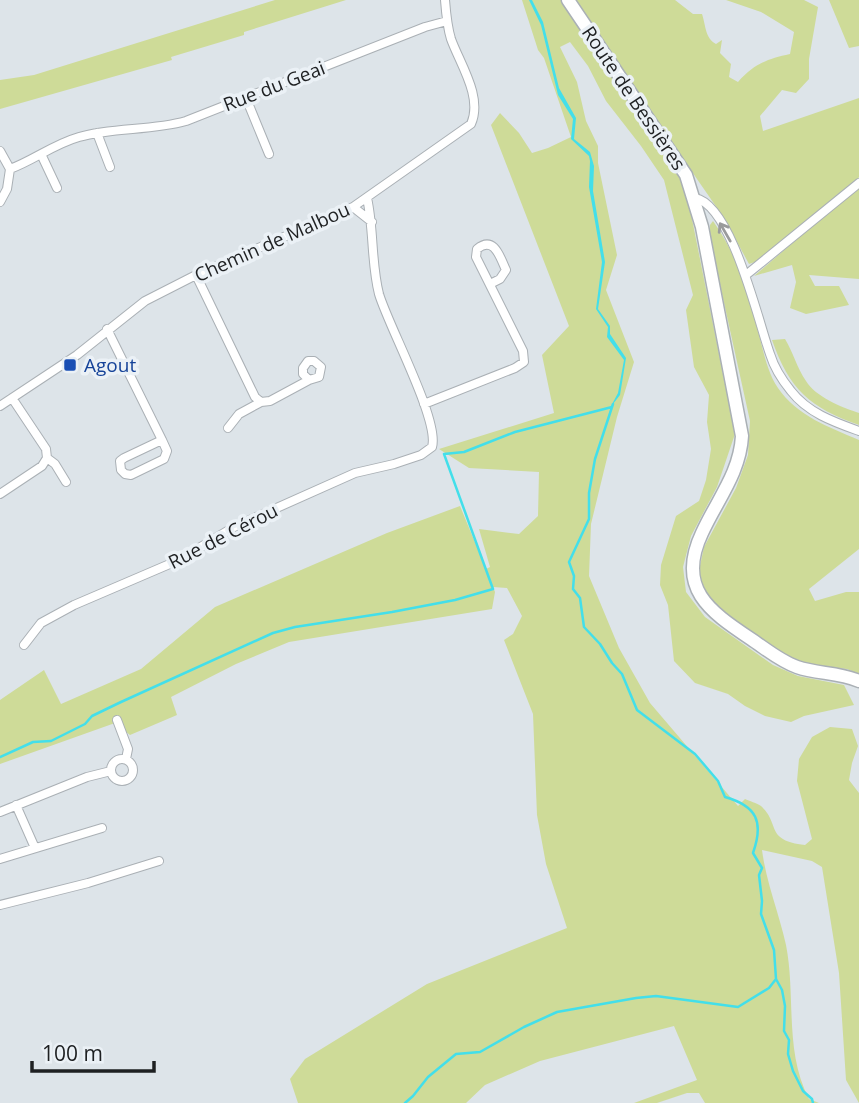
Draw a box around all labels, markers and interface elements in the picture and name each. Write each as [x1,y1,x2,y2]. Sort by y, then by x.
street label: Route de Bessières [576,21,692,175]
street label: Rue du Geai [219,55,329,117]
street label: Chemin de Malbou [190,196,354,288]
one-way arrow [718,223,732,243]
place label: Agout [84,352,136,378]
marker: Agout [62,357,78,373]
street label: Rue de Cérou [164,497,282,575]
scale bar [32,1030,154,1074]
text: 100 m [42,1039,103,1067]

